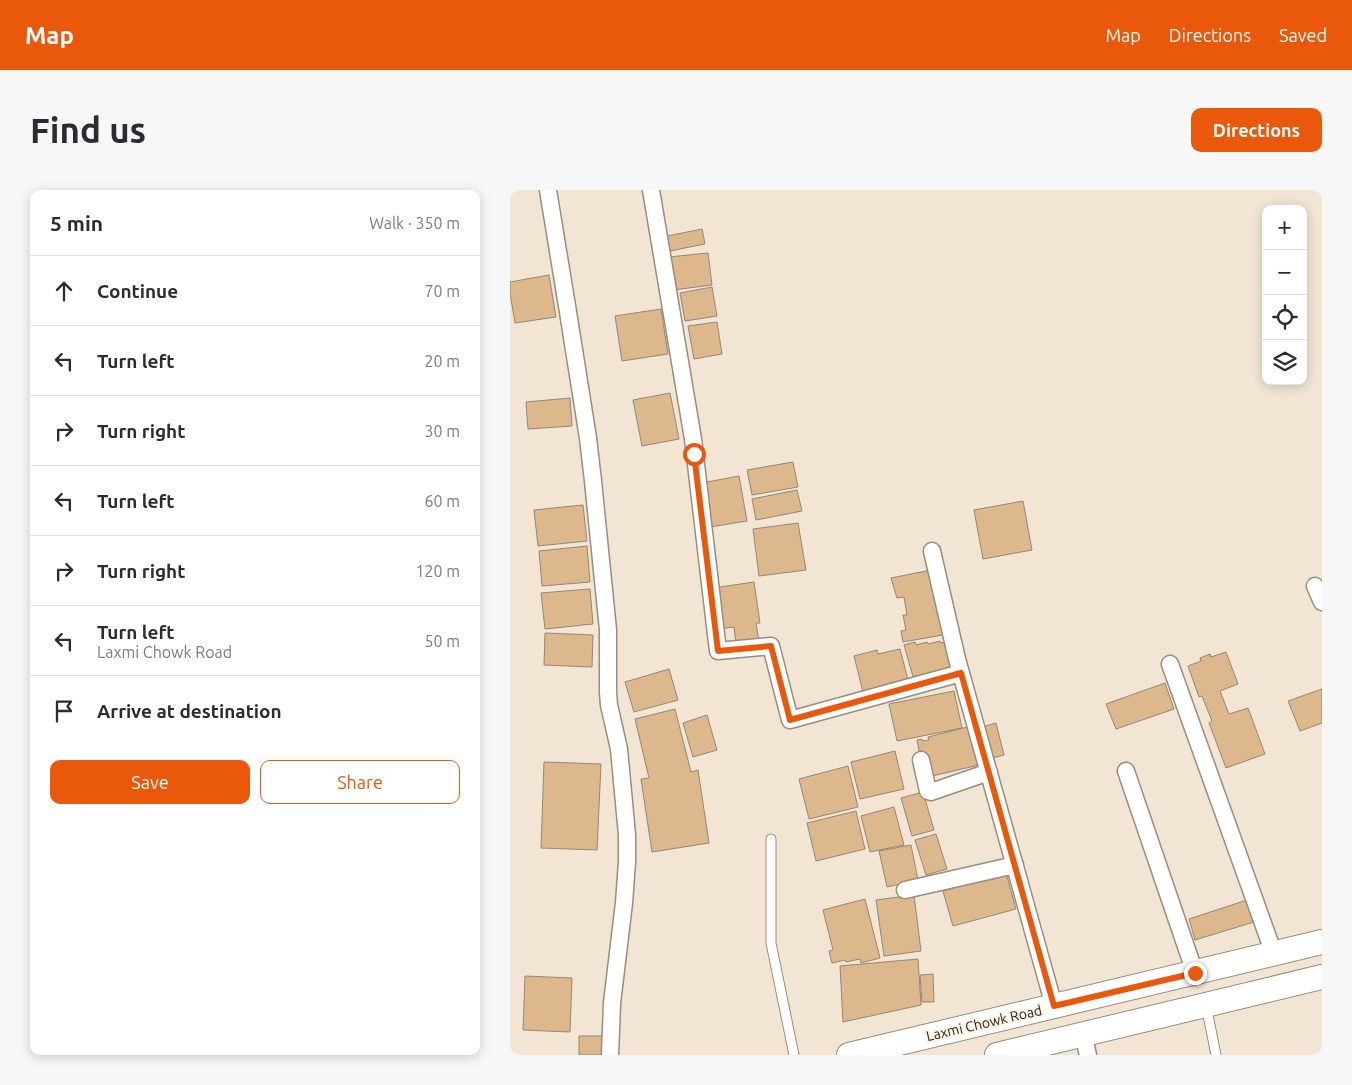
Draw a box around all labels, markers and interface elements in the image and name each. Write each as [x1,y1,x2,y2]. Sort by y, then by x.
text: Map [25,22,74,49]
text: Map [1105,25,1141,45]
text: Directions [1169,25,1251,45]
text: Saved [1279,25,1327,45]
button: Directions [1191,108,1322,152]
text: Find us [30,110,146,150]
map controls [1262,205,1307,385]
button: + [1262,205,1307,250]
text: 5 min [50,211,103,235]
text: Walk · 350 m [369,214,460,232]
button: − [1262,250,1307,295]
icon: ahead [50,277,78,305]
text: Continue [97,280,178,302]
text: 70 m [424,282,460,300]
button: locate [1262,295,1307,340]
button: layers [1262,340,1307,385]
icon: left [50,347,78,375]
text: Turn left [97,350,175,372]
text: 20 m [424,352,460,370]
icon: right [50,417,78,445]
text: Turn right [97,420,185,442]
text: 30 m [424,422,460,440]
route start [683,443,706,466]
icon: left [50,487,78,515]
text: Turn left [97,490,175,512]
text: 60 m [424,492,460,510]
icon: right [50,557,78,585]
text: Turn right [97,560,185,582]
text: 120 m [415,562,460,580]
text: Turn left [97,621,175,643]
icon: left [50,627,78,655]
text: 50 m [424,632,460,650]
text: Laxmi Chowk Road [97,643,232,661]
icon: arrive [50,697,78,725]
text: Arrive at destination [97,700,282,722]
button: Save [50,760,250,804]
button: Share [260,760,460,804]
route end [1184,962,1207,985]
street label: Laxmi Chowk Road [925,1002,1043,1044]

